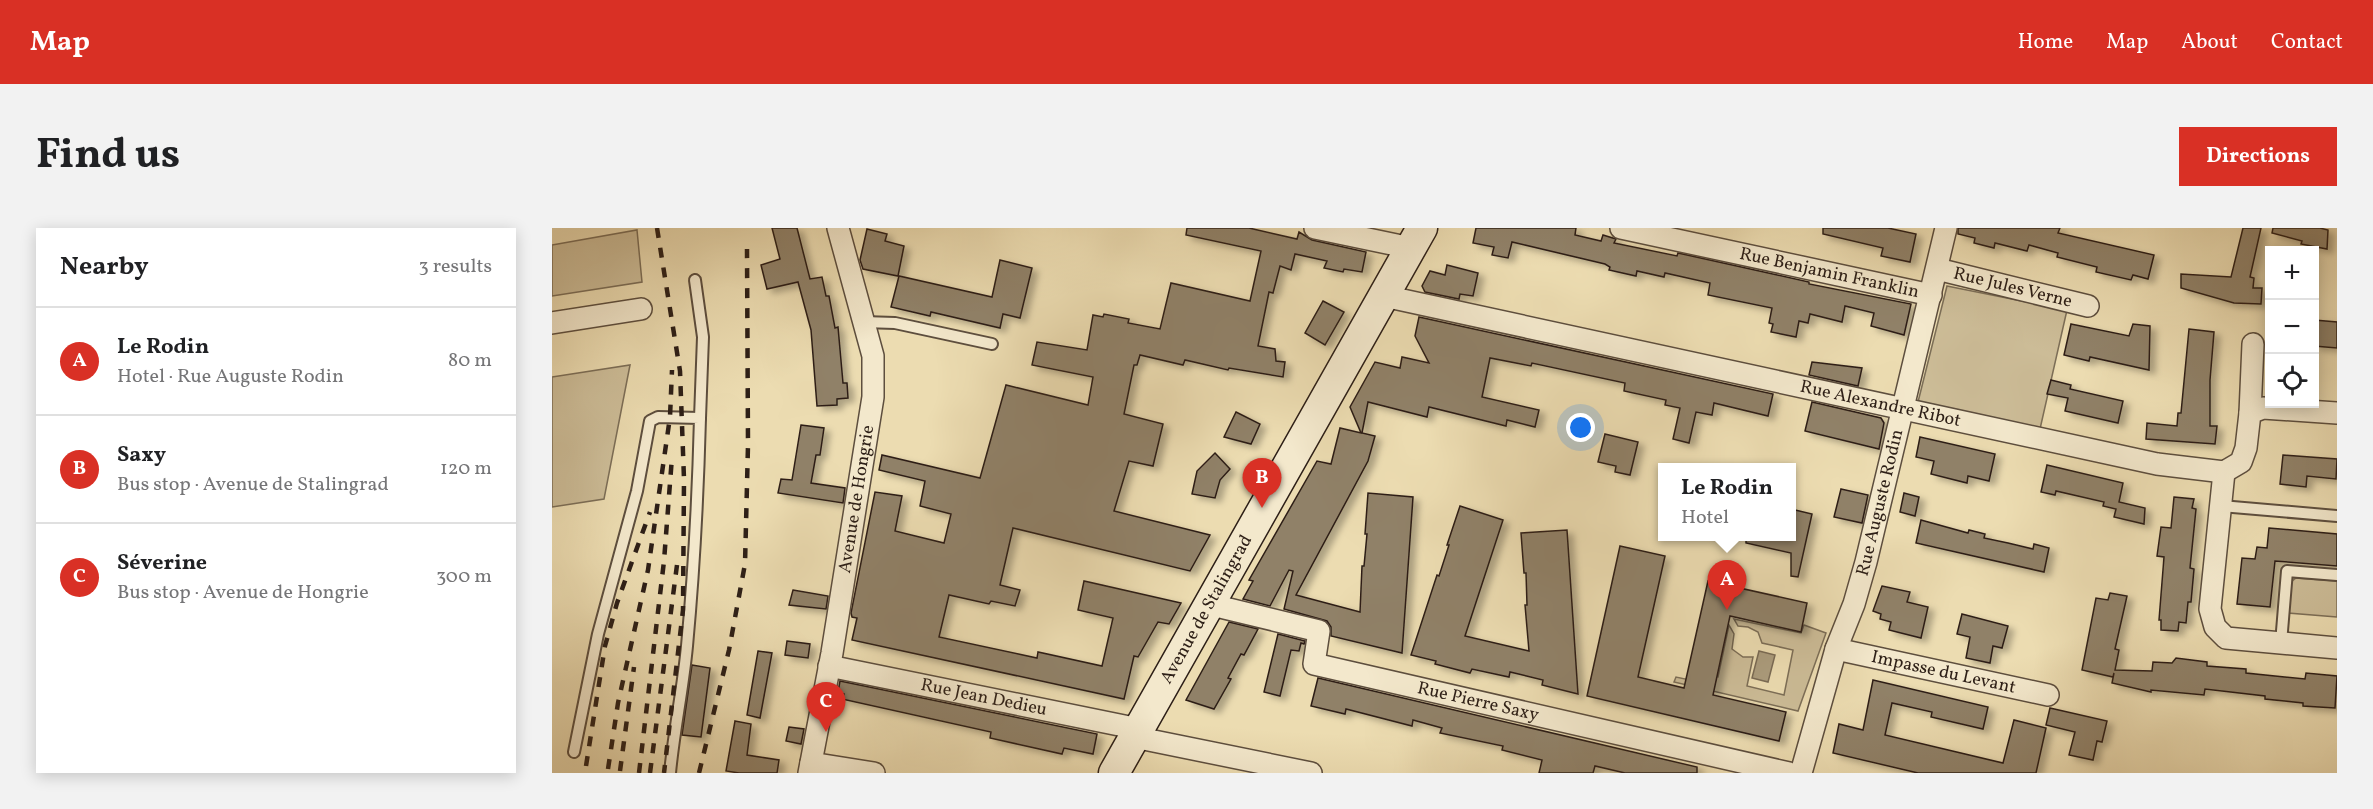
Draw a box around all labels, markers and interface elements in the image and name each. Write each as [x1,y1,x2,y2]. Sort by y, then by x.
text: Map [30,23,90,62]
text: Home [2018,28,2073,57]
text: Map [2106,28,2148,57]
text: About [2181,28,2238,57]
text: Contact [2271,28,2343,57]
text: Find us [36,127,180,186]
button: Directions [2179,127,2337,186]
street label: Rue Benjamin Franklin [1737,241,1922,305]
map controls [2265,246,2319,408]
button: + [2265,246,2319,300]
text: Nearby [60,249,149,285]
text: 3 results [418,253,492,281]
street label: Rue Jules Verne [1951,261,2075,314]
button: − [2265,300,2319,354]
text: Le Rodin [117,332,209,363]
text: A [72,347,87,375]
text: 80 m [448,347,492,375]
button: locate [2265,354,2319,408]
text: Hotel · Rue Auguste Rodin [117,363,344,391]
street label: Rue Alexandre Ribot [1798,374,1963,433]
your location [1566,413,1595,442]
street label: Avenue de Hongrie [832,423,881,575]
street label: Rue Auguste Rodin [1850,426,1910,579]
text: Saxy [117,440,166,471]
text: B [73,455,86,483]
text: 120 m [440,455,492,483]
pin: B [1242,458,1282,508]
popup [1658,463,1796,541]
text: Bus stop · Avenue de Stalingrad [117,471,389,499]
text: Le Rodin [1681,473,1773,504]
text: Hotel [1681,504,1729,532]
street label: Avenue de Stalingrad [1154,530,1259,688]
text: Séverine [117,548,207,579]
pin: A [1708,560,1746,610]
text: C [73,563,86,591]
text: 300 m [436,563,492,591]
text: Bus stop · Avenue de Hongrie [117,579,369,607]
street label: Impasse du Levant [1869,645,2018,700]
street label: Rue Jean Dedieu [918,672,1049,723]
street label: Rue Pierre Saxy [1415,676,1542,728]
pin: C [806,682,846,732]

